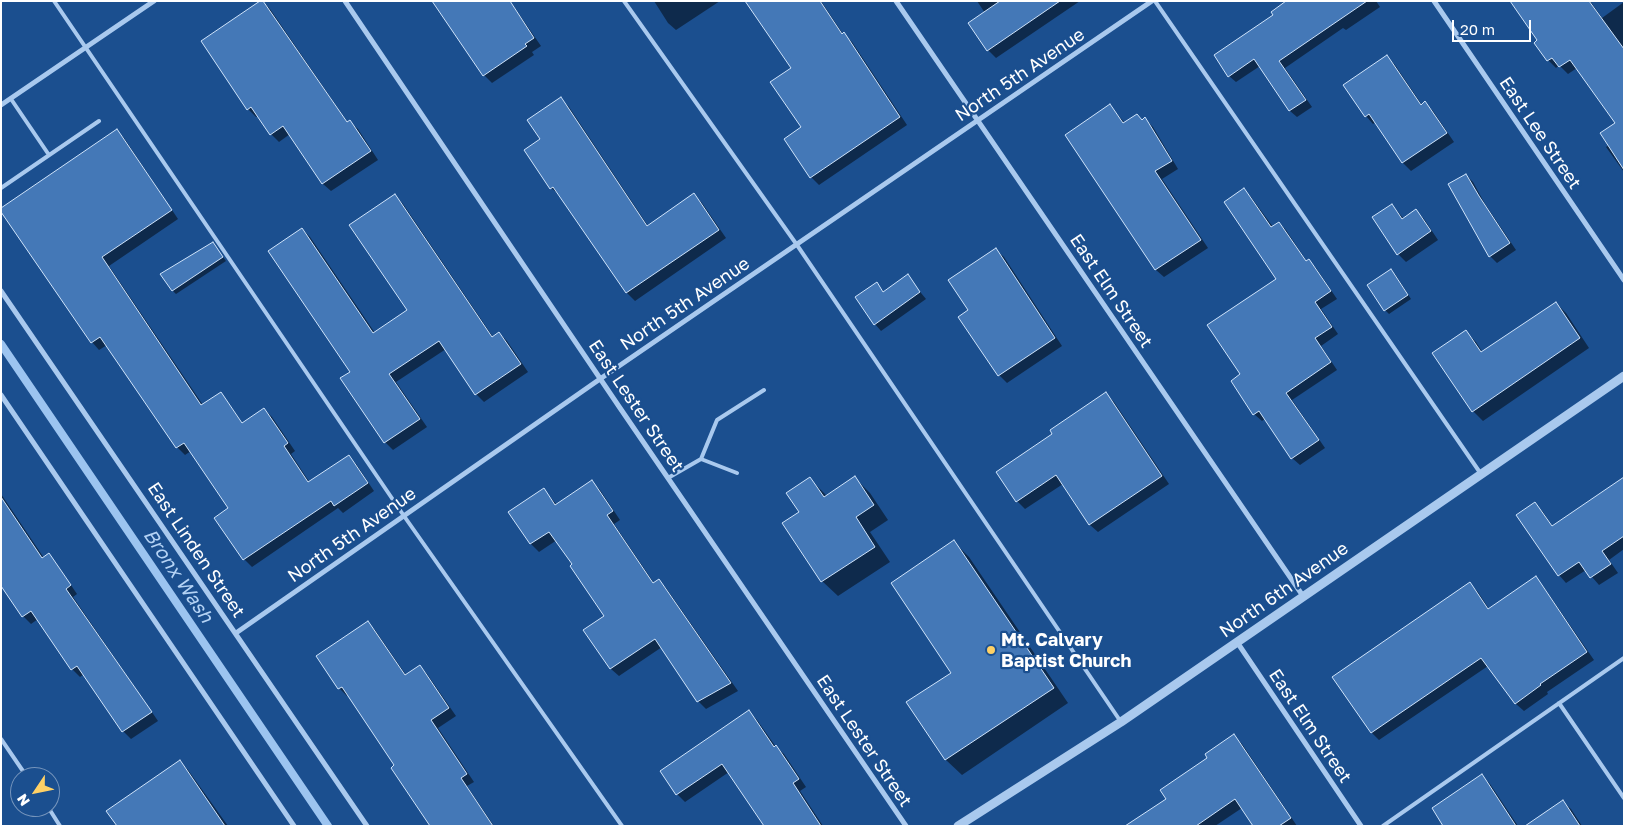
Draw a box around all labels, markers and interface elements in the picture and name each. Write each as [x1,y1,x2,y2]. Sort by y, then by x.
scale bar [1455,10,1534,42]
text: 20 m [1460,20,1495,38]
street label: North 5th Avenue [951,24,1089,126]
street label: East Lee Street [1494,73,1586,193]
street label: East Elm Street [1065,230,1157,352]
street label: North 5th Avenue [616,253,754,355]
street label: East Lester Street [584,336,688,476]
street label: East Linden Street [143,478,249,622]
street label: North 5th Avenue [284,483,420,587]
water label: Bronx Wash [138,525,218,627]
street label: North 6th Avenue [1216,538,1352,642]
place label: Mt. Calvary Baptist Church [1001,629,1131,672]
marker: Mt. Calvary Baptist Church [985,644,997,656]
street label: East Elm Street [1264,665,1356,787]
street label: East Lester Street [812,671,916,811]
north arrow [10,767,60,817]
text: N [13,791,33,809]

